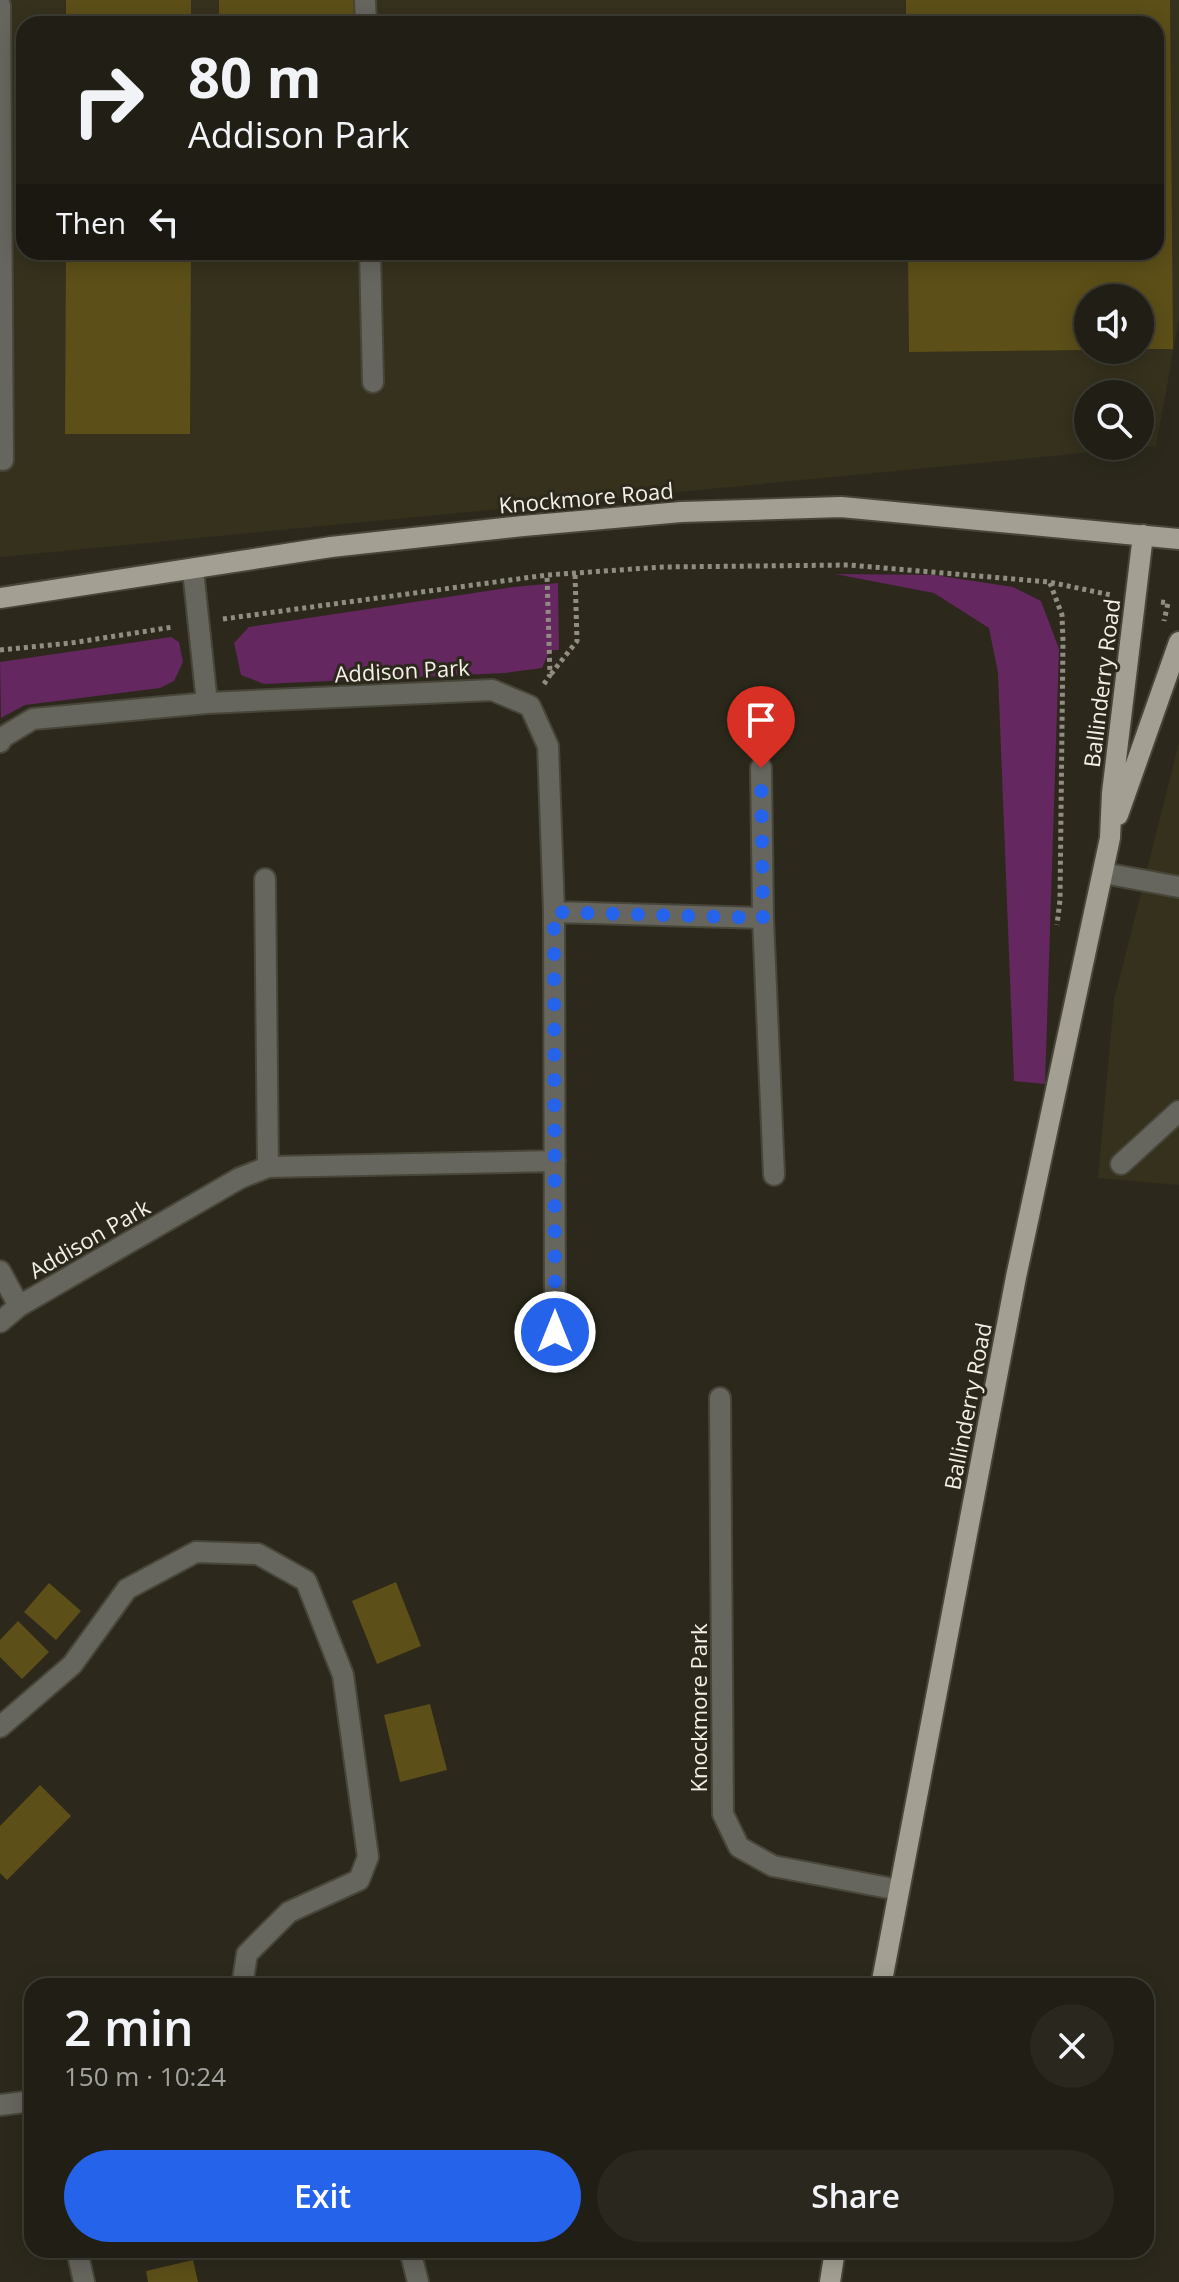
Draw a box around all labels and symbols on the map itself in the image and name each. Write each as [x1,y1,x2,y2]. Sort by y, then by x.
street label: Knockmore Road [497,474,675,520]
street label: Ballinderry Road [1076,597,1126,769]
street label: Addison Park [334,651,471,689]
pin [727,686,795,768]
street label: Addison Park [23,1191,155,1285]
position arrow [513,1290,597,1374]
street label: Ballinderry Road [936,1320,998,1492]
street label: Knockmore Park [683,1623,713,1792]

